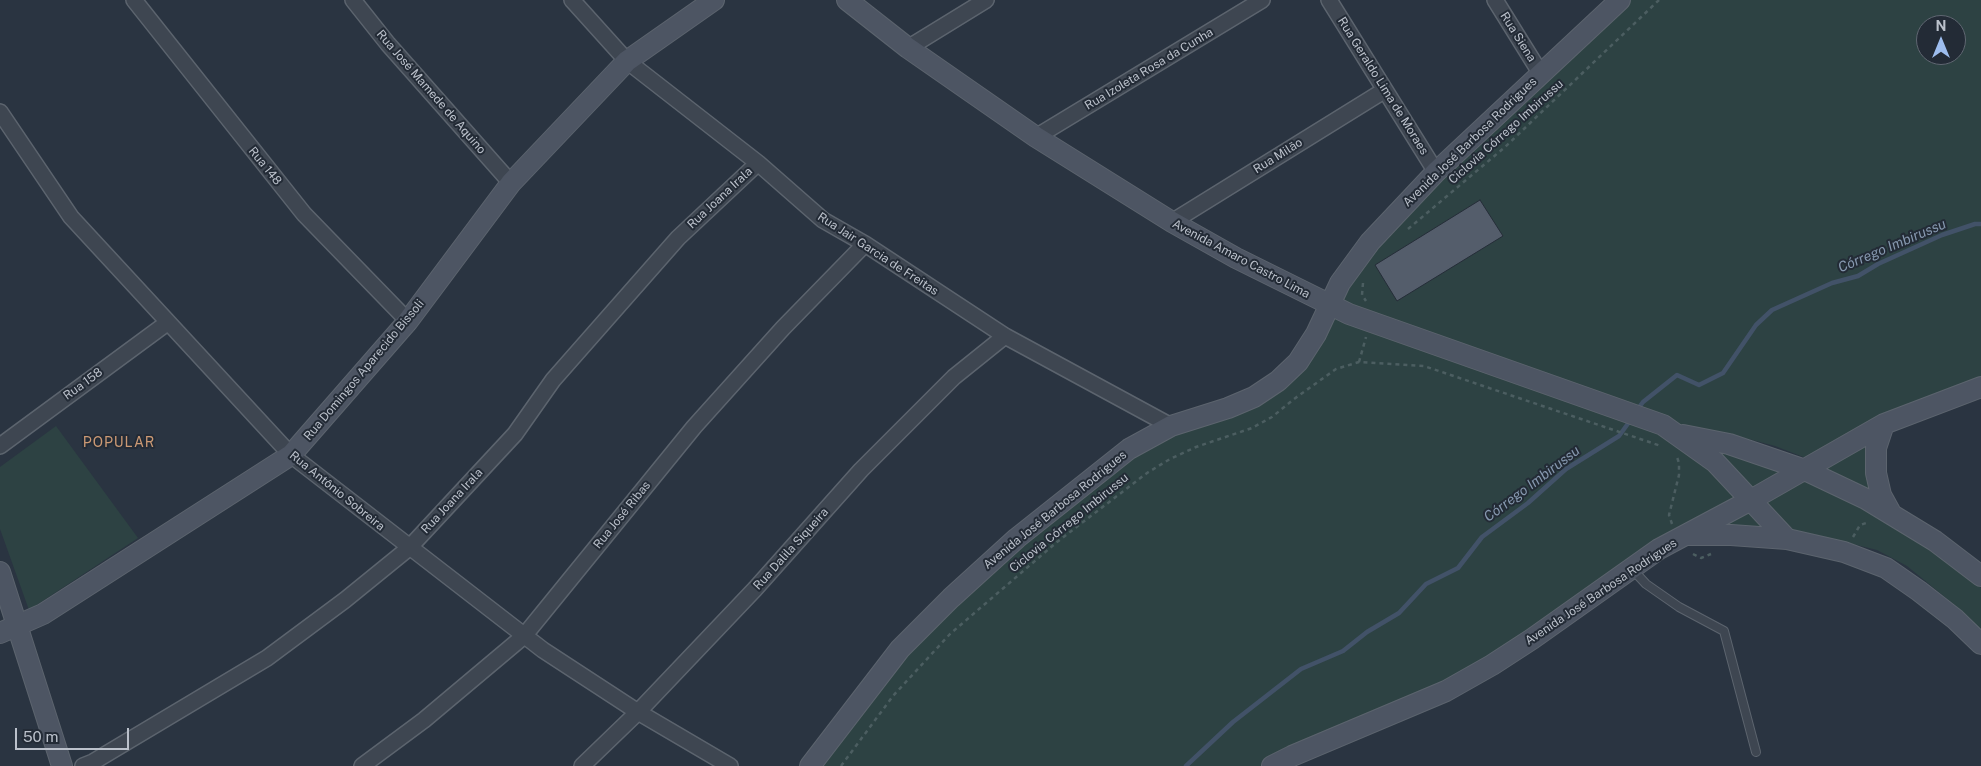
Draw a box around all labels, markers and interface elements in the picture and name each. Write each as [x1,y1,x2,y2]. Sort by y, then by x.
street label: Rua Siena [1497,9,1539,65]
street label: Rua Geraldo Lima de Moraes [1335,15,1431,157]
north arrow [1916,15,1966,65]
text: N [1936,18,1946,34]
street label: Rua Izoleta Rosa da Cunha [1082,25,1216,113]
street label: Rua José Mamede de Aquino [373,27,489,157]
street label: Avenida José Barbosa Rodrigues [1400,74,1540,210]
street label: Ciclovia Córrego Imbirussu [1446,77,1566,187]
street label: Rua Milão [1251,135,1305,177]
street label: Rua 148 [245,144,285,188]
street label: Rua Joana Irala [684,164,756,232]
street label: Rua Jair Garcia de Freitas [815,210,941,298]
water label: Córrego Imbirussu [1835,216,1949,276]
street label: Avenida Amaro Castro Lima [1170,217,1312,301]
street label: Rua Domingos Aparecido Bissoli [301,297,427,443]
street label: Rua 158 [61,365,105,403]
district label: POPULAR [82,435,156,451]
water label: Córrego Imbirussu [1481,442,1583,526]
street label: Rua Antônio Sobreira [287,448,387,534]
street label: Avenida José Barbosa Rodrigues [981,448,1129,572]
street label: Rua Joana Irala [418,465,486,537]
street label: Ciclovia Córrego Imbirussu [1007,471,1131,575]
street label: Rua José Ribas [590,478,654,552]
street label: Rua Dalila Siqueira [750,505,832,593]
street label: Avenida José Barbosa Rodrigues [1522,536,1680,648]
scale bar [18,718,131,750]
text: 50 m [23,728,58,745]

